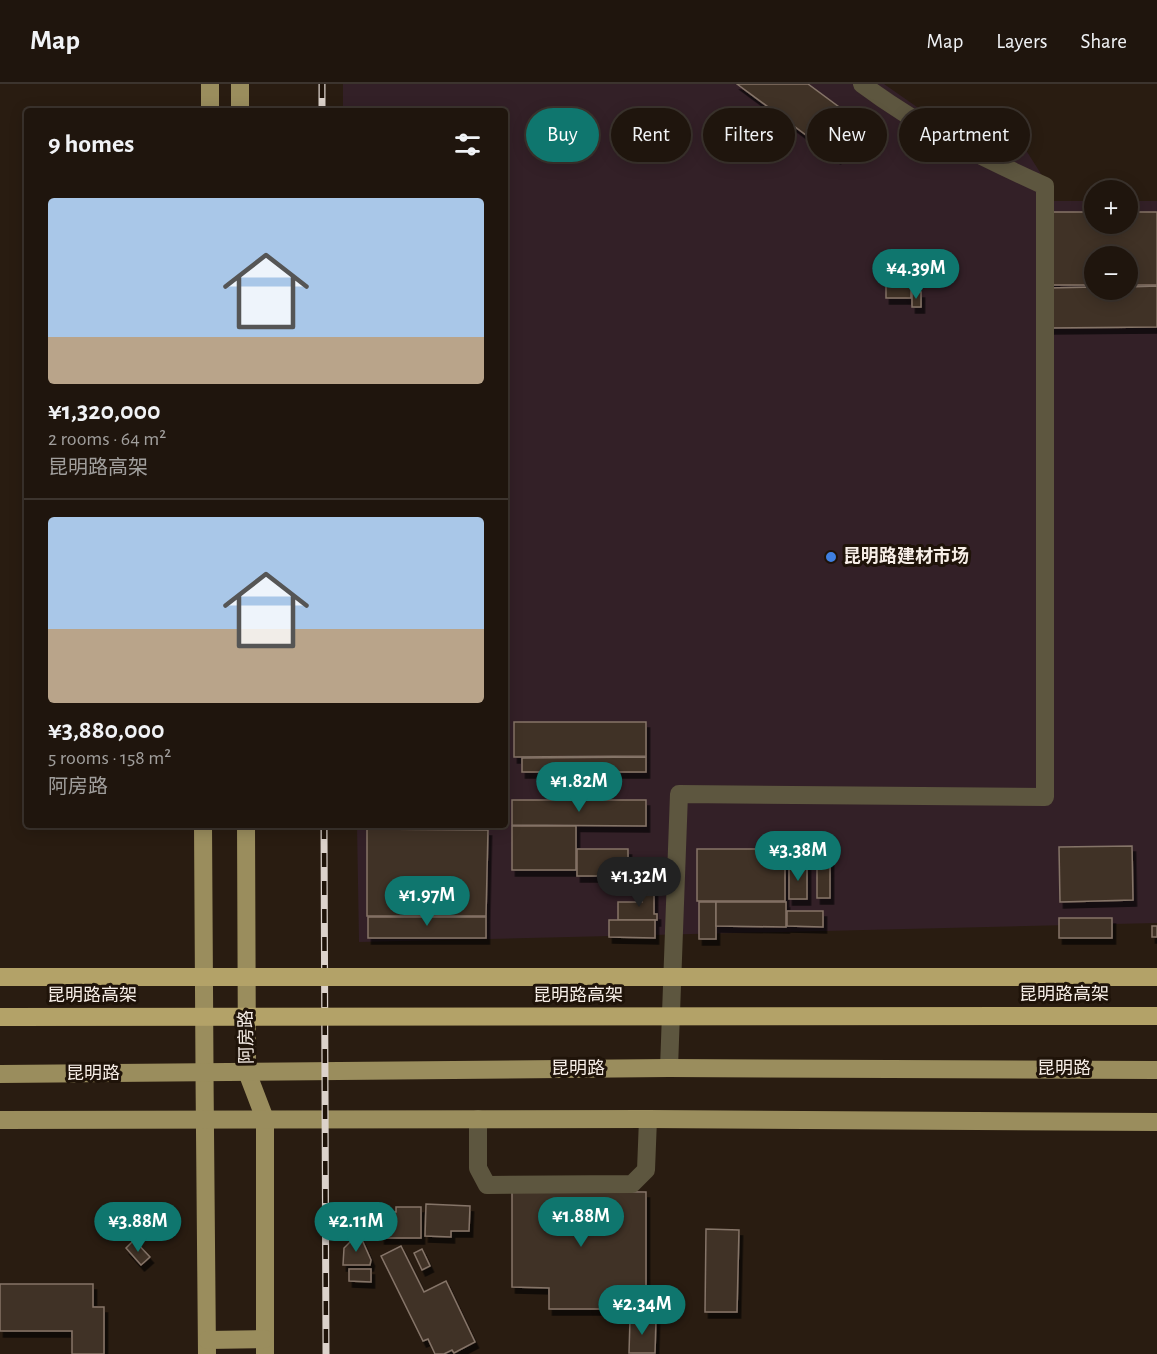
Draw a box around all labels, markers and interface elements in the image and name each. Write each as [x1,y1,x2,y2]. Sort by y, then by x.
text: Map [30,27,80,55]
text: Map [927,31,963,52]
text: Layers [996,31,1047,52]
text: Share [1080,31,1127,52]
chip: Buy [526,108,599,162]
chip: Rent [611,108,691,162]
chip: Filters [703,108,795,162]
chip: New [807,108,887,162]
chip: Apartment [899,108,1030,162]
icon: filters [451,128,484,161]
text: 9 homes [48,131,134,157]
map controls [1084,180,1138,300]
button: + [1084,180,1138,234]
icon: home [212,237,320,345]
button: − [1084,246,1138,300]
pin: ¥4.39M [867,249,965,300]
text: ¥4.39M [886,258,946,278]
text: ¥1,320,000 [48,398,161,424]
text: 2 rooms · 64 m² [48,429,166,449]
text: 昆明路高架 [48,458,148,478]
place label: 昆明路建材市场 [843,546,969,566]
marker: 昆明路建材市场 [824,550,838,564]
icon: home [212,556,320,664]
text: ¥3,880,000 [48,717,165,743]
text: 5 rooms · 158 m² [48,748,171,768]
pin: ¥1.82M [530,762,628,813]
text: ¥1.82M [550,771,608,791]
text: 阿房路 [48,777,108,797]
pin: ¥3.38M [749,831,847,882]
text: ¥3.38M [769,840,827,860]
pin: ¥1.32M [590,857,688,908]
text: ¥1.32M [611,866,667,886]
pin: ¥1.97M [378,876,476,927]
text: ¥1.97M [399,885,455,905]
street label: 昆明路高架 [1019,984,1109,1004]
street label: 昆明路高架 [47,985,137,1005]
street label: 昆明路高架 [533,985,623,1005]
street label: 阿房路 [236,1010,256,1064]
street label: 昆明路 [551,1058,605,1078]
street label: 昆明路 [1037,1058,1091,1078]
street label: 昆明路 [66,1063,120,1083]
pin: ¥1.88M [532,1197,630,1248]
pin: ¥3.88M [89,1202,187,1253]
pin: ¥2.11M [307,1202,405,1253]
text: ¥1.88M [552,1206,610,1226]
text: ¥3.88M [108,1211,168,1231]
text: ¥2.11M [329,1211,383,1231]
pin: ¥2.34M [593,1285,691,1336]
text: ¥2.34M [612,1294,672,1314]

